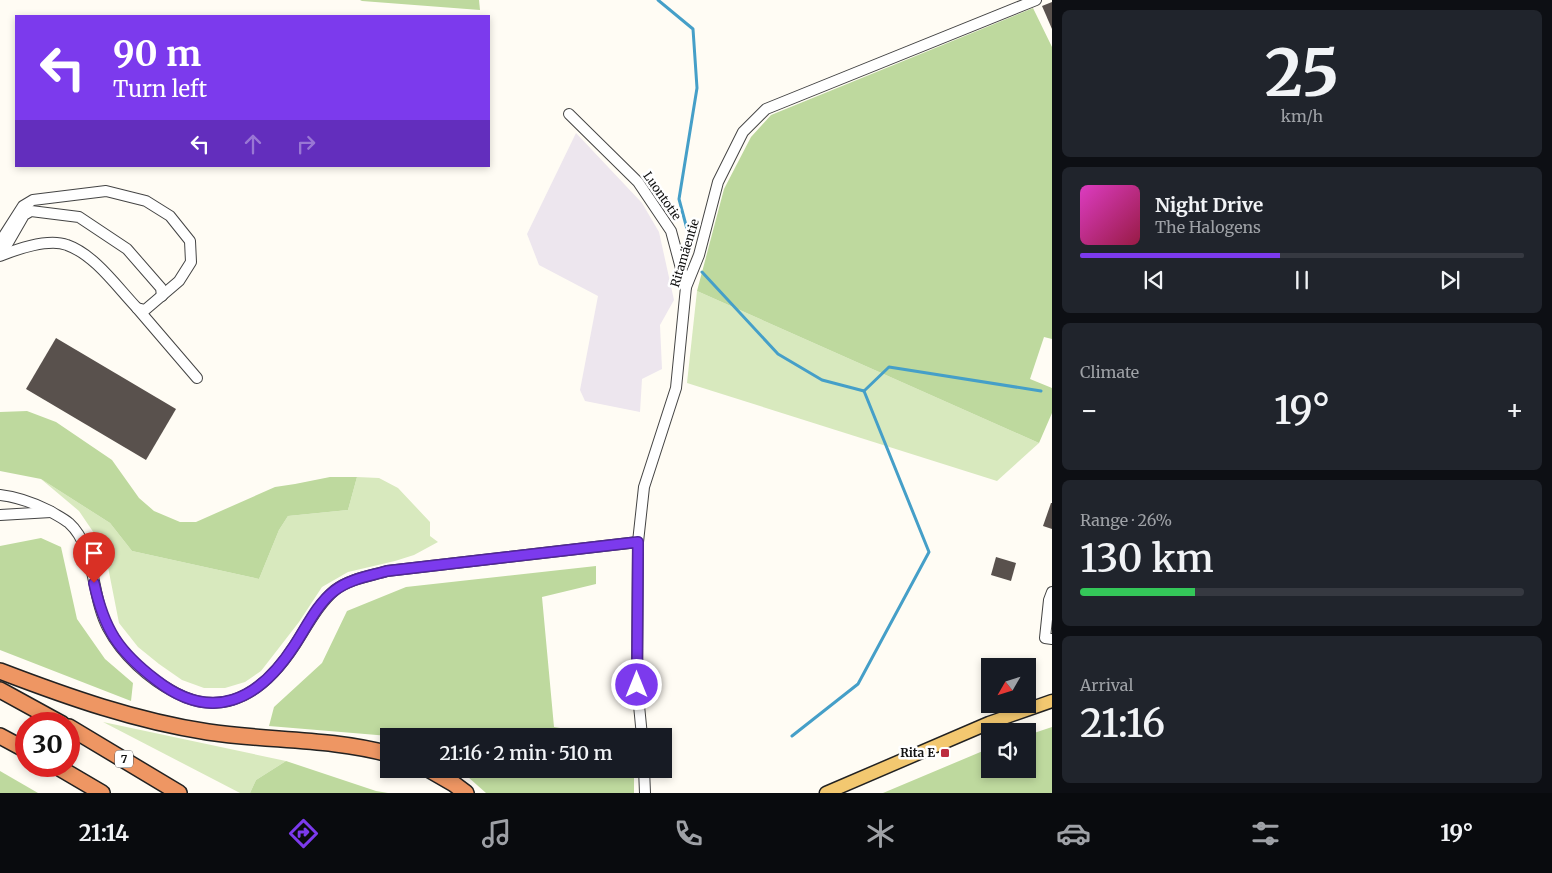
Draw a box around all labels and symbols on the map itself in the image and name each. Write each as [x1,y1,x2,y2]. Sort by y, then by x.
street label: Luontotie [640,169,685,223]
street label: Ritamäentie [667,217,702,289]
pin [73,532,115,583]
position arrow [610,658,662,710]
north arrow [981,658,1036,712]
speed limit sign: 30 [15,712,80,777]
place label: Rita E [900,745,935,760]
marker: Rita E [939,747,951,759]
road number: 7 [115,751,133,768]

